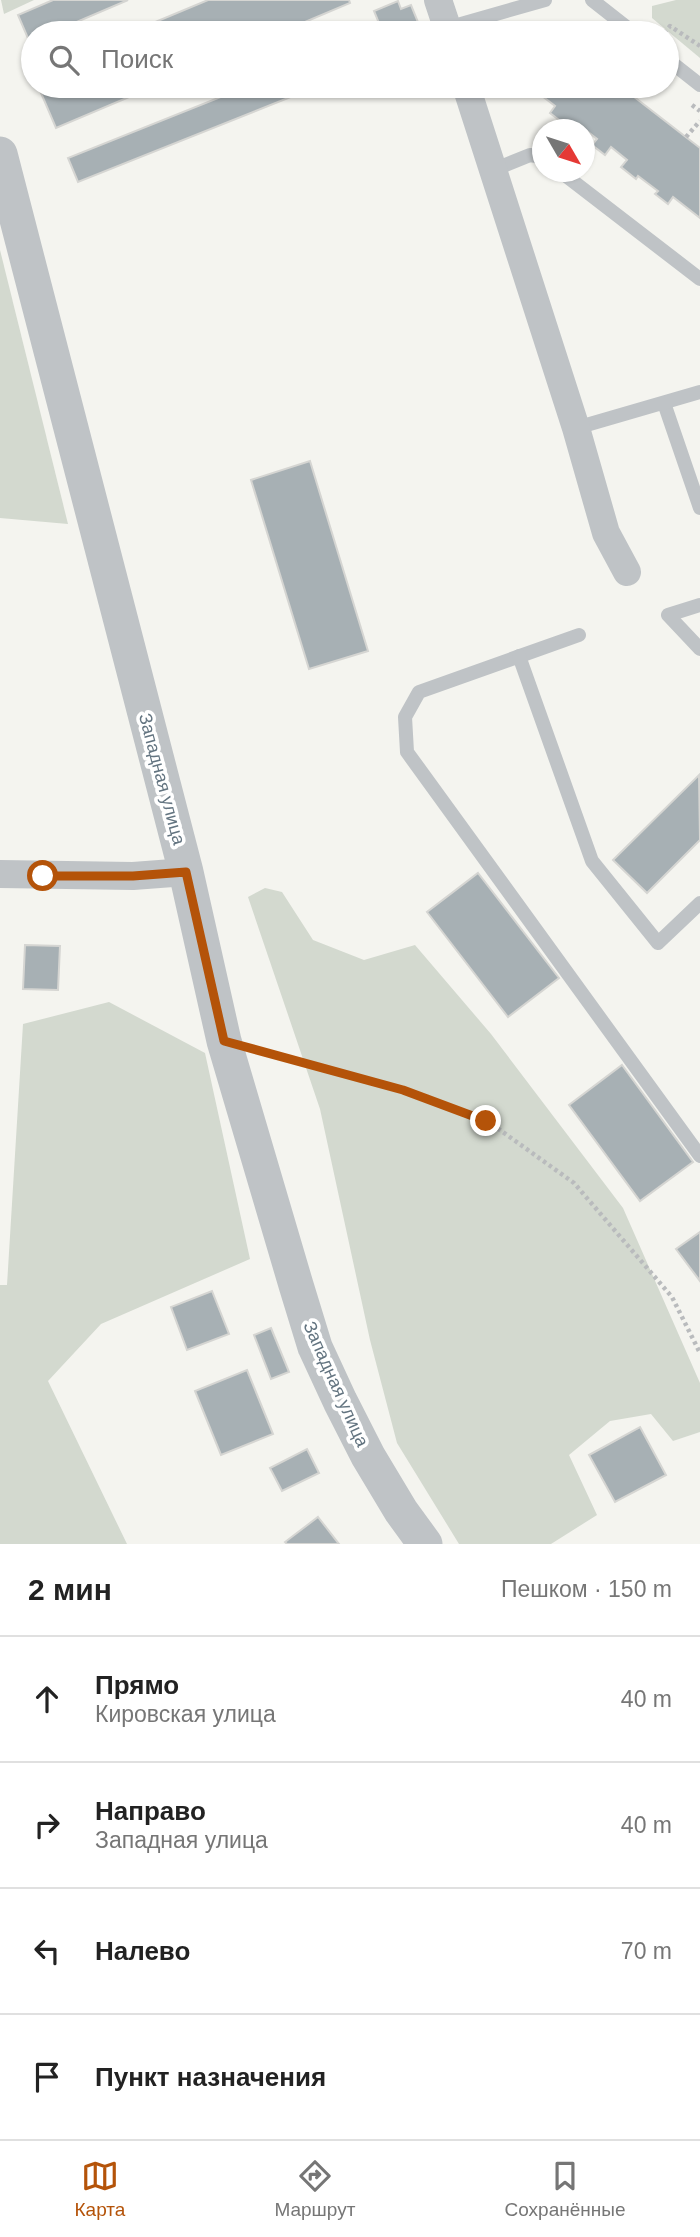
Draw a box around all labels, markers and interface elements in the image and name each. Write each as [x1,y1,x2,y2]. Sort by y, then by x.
search box [21,21,679,98]
icon: search [45,41,83,79]
text: Поиск [101,44,173,74]
north arrow [532,119,595,182]
street label: Западная улица [135,711,189,848]
route start [27,860,58,891]
route end [470,1105,501,1136]
street label: Западная улица [299,1318,373,1451]
text: 2 мин [28,1573,112,1606]
text: Пешком · 150 m [501,1576,672,1602]
text: Прямо [95,1670,179,1700]
icon: ahead [28,1680,66,1718]
text: 40 m [621,1686,672,1712]
text: Кировская улица [95,1701,276,1727]
text: Направо [95,1796,206,1826]
icon: right [28,1806,66,1844]
text: 40 m [621,1812,672,1838]
text: Западная улица [95,1827,268,1853]
icon: left [28,1932,66,1970]
text: Налево [95,1936,190,1966]
text: 70 m [621,1938,672,1964]
icon: arrive [28,2058,66,2096]
text: Пункт назначения [95,2062,326,2092]
tab: Карта [75,2157,125,2221]
tab: Маршрут [274,2157,355,2221]
tab: Сохранённые [504,2157,625,2221]

